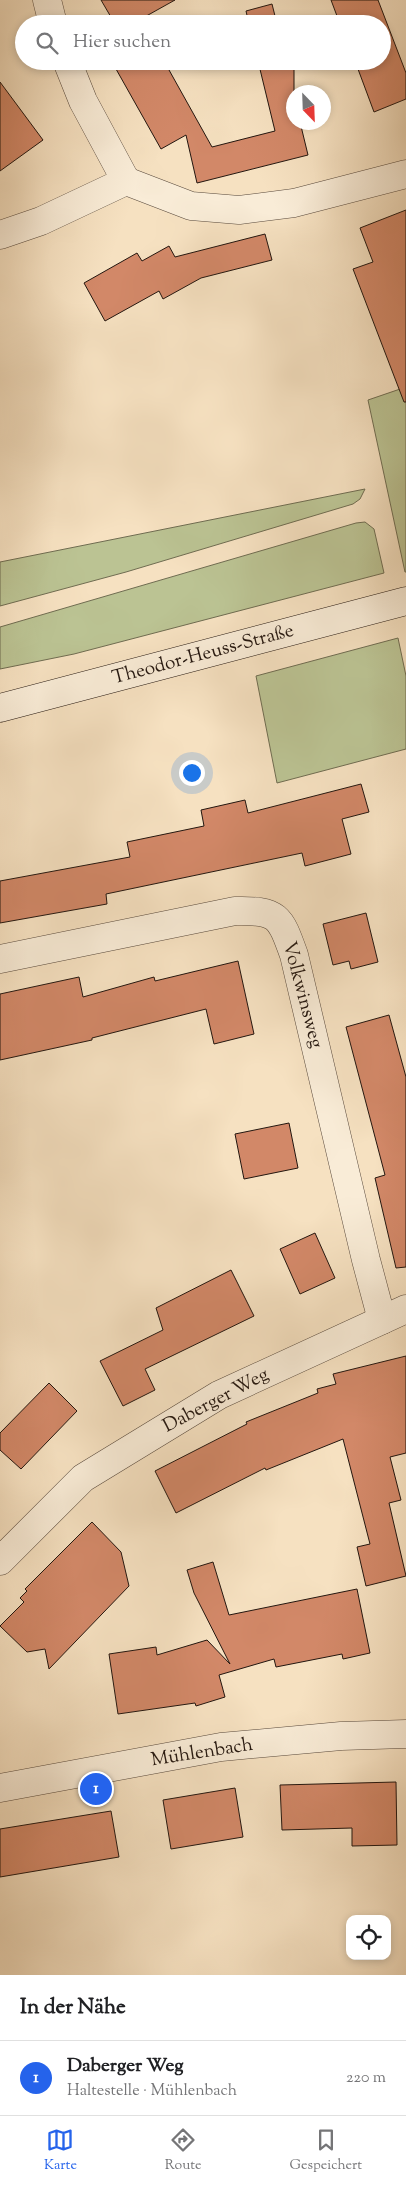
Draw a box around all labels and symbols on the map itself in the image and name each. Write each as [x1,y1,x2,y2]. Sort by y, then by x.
north arrow [286,85,331,130]
street label: Theodor-Heuss-Straße [109,618,297,692]
your location [179,760,205,786]
street label: Volkwinsweg [275,939,329,1051]
street label: Daberger Weg [158,1362,274,1440]
street label: Mühlenbach [149,1732,255,1774]
pin: 1 [80,1770,112,1808]

